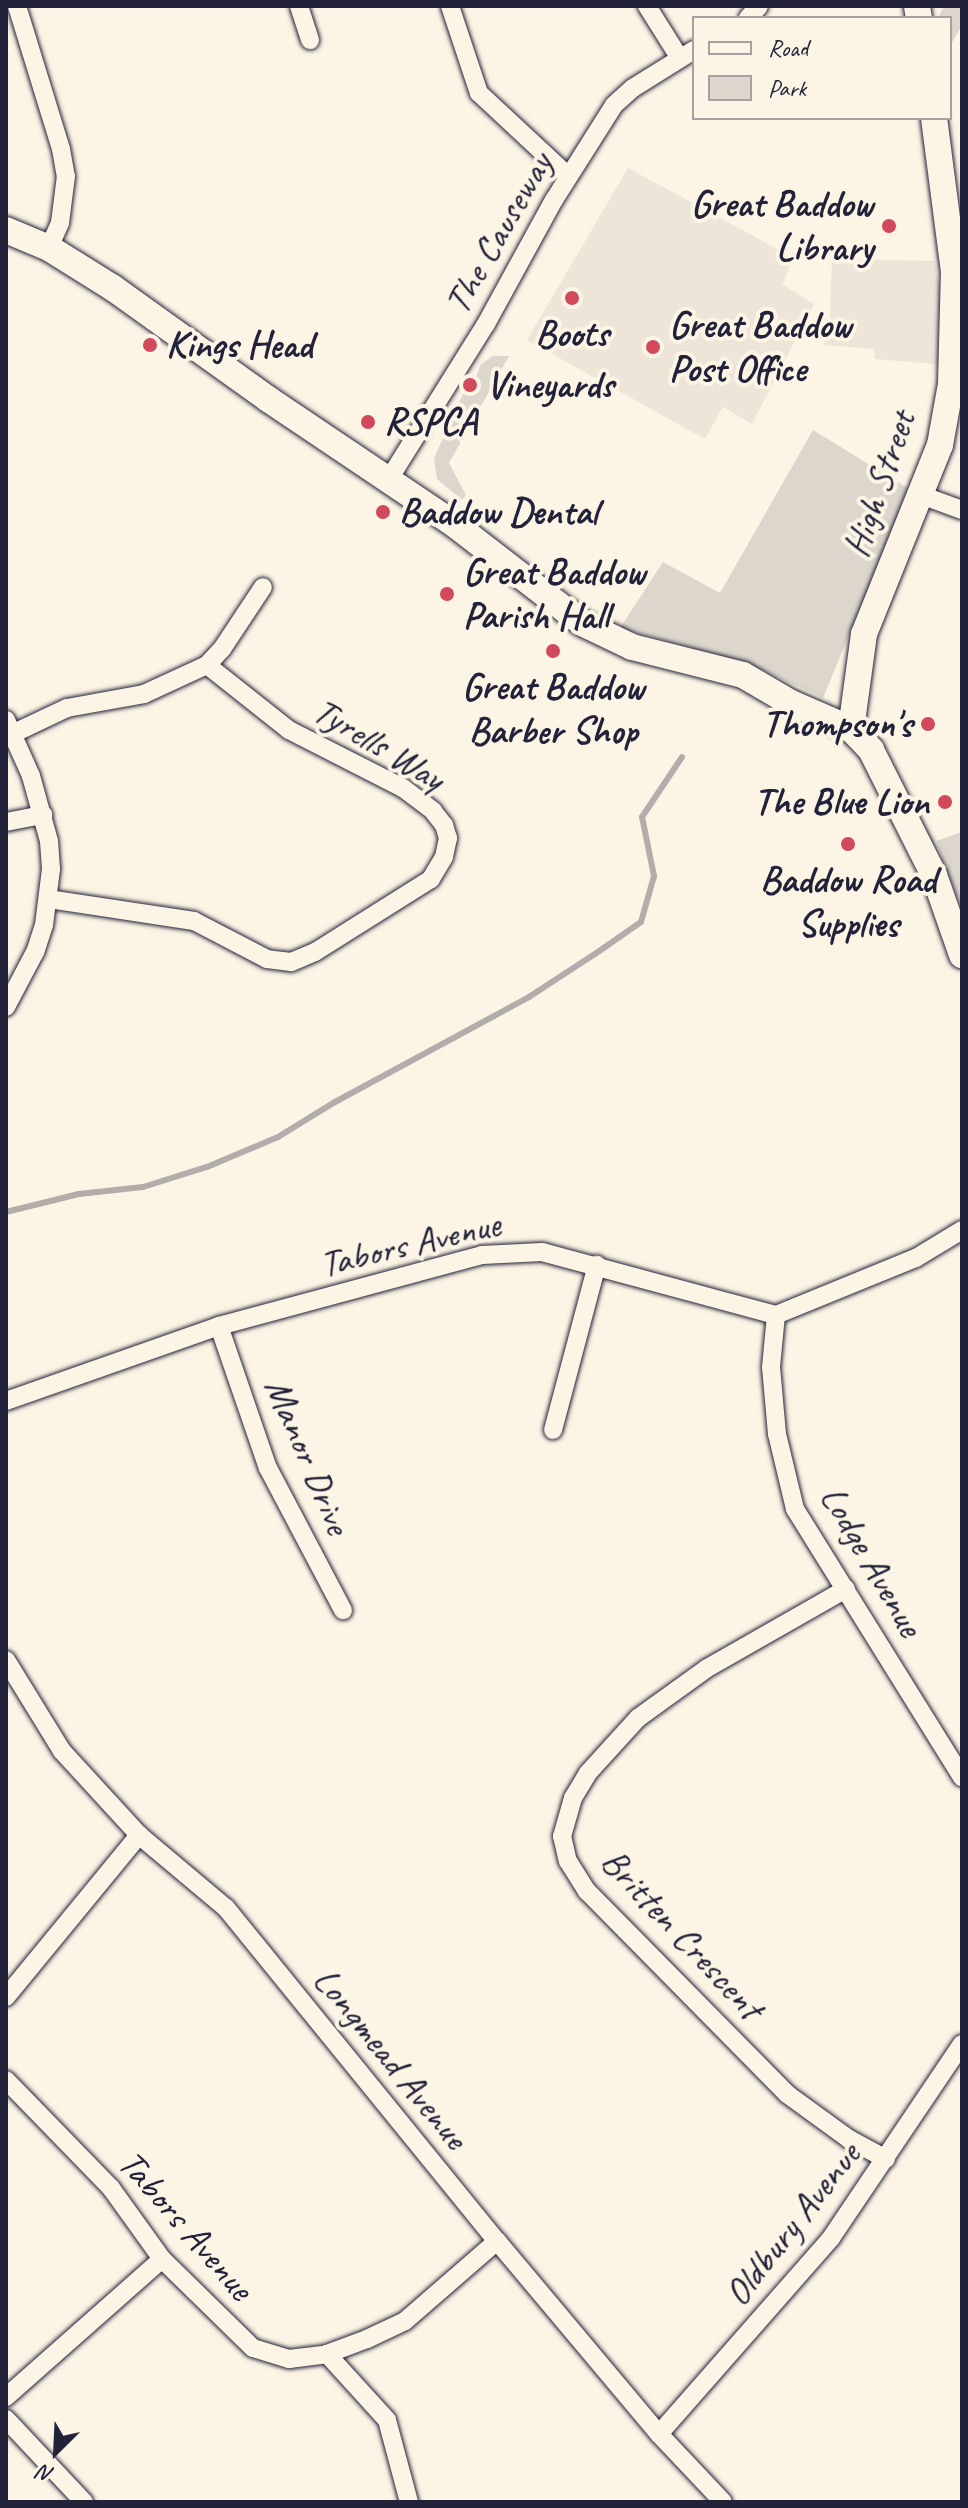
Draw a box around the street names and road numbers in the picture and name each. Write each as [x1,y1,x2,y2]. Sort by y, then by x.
street label: The Causeway [433,143,563,323]
street label: High Street [833,405,925,563]
street label: Tyrells Way [305,687,453,801]
street label: Tabors Avenue [315,1201,505,1287]
street label: Manor Drive [255,1371,361,1541]
street label: Lodge Avenue [811,1477,933,1645]
street label: Britten Crescent [591,1839,773,2029]
street label: Longmead Avenue [304,1958,478,2158]
street label: Oldbury Avenue [714,2133,870,2315]
street label: Tabors Avenue [109,2141,263,2309]

